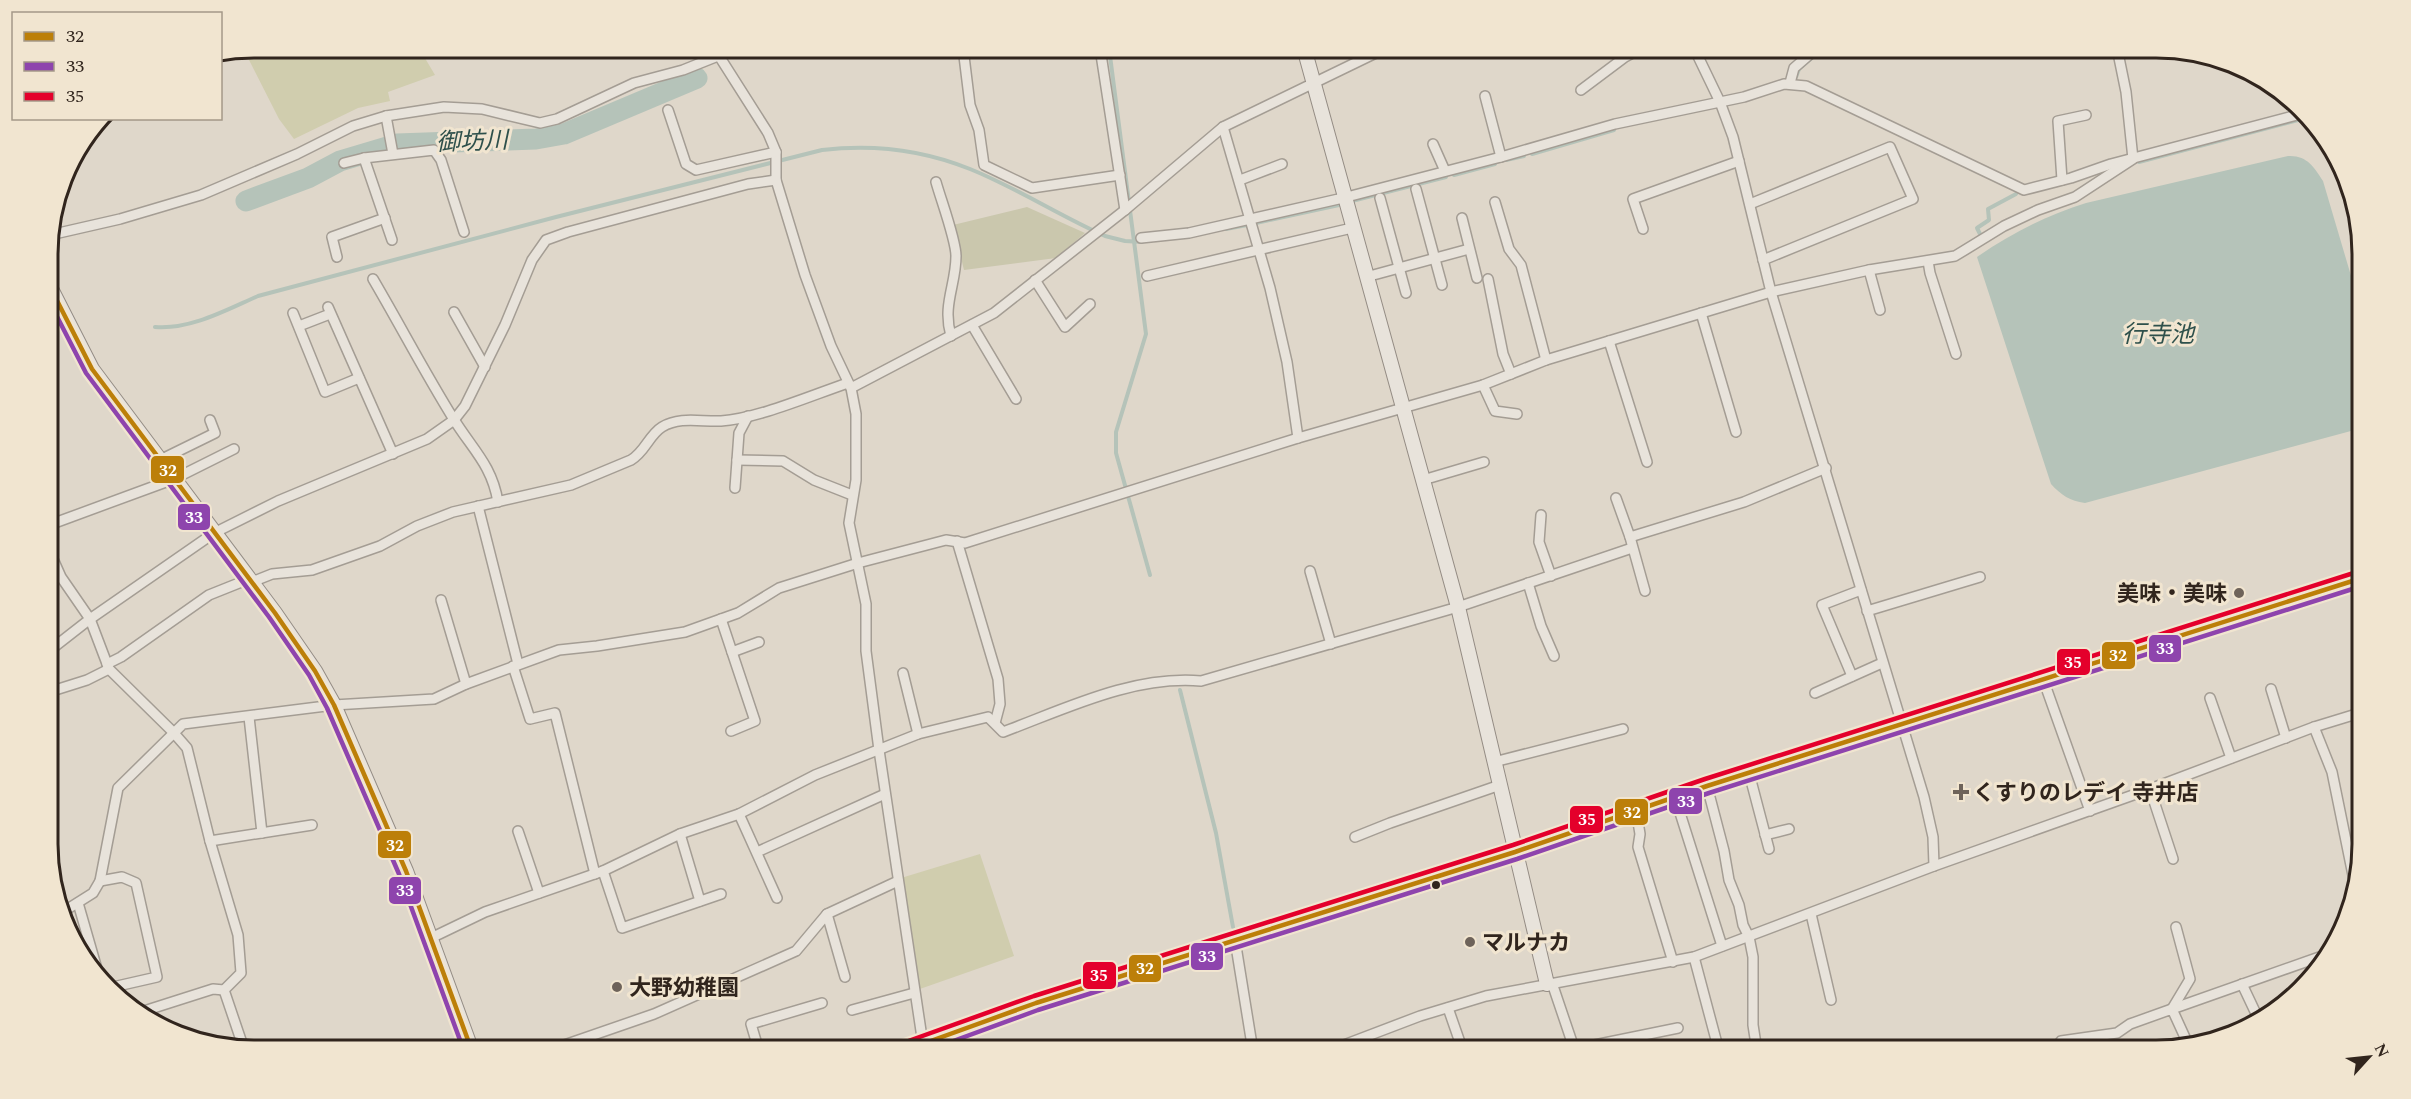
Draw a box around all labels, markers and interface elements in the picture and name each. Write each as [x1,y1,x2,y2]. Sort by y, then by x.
legend [12,12,222,120]
text: 32 [66,23,84,50]
text: 33 [66,53,84,80]
text: 35 [66,83,84,110]
water label: 御坊川 [435,123,512,161]
water label: 行寺池 [2122,317,2196,353]
line badge: 32 [150,455,185,484]
text: 32 [159,459,177,483]
line badge: 33 [177,503,211,531]
text: 33 [185,506,203,530]
place label: 美味・美味 [2117,578,2227,611]
marker: 美味・美味 [2232,586,2246,600]
line badge: 33 [2148,634,2182,663]
text: 33 [2156,637,2174,661]
line badge: 32 [2101,641,2136,670]
text: 32 [2109,644,2127,668]
line badge: 35 [2056,648,2091,676]
text: 35 [2064,651,2082,675]
place label: くすりのレデイ 寺井店 [1973,777,2199,810]
marker: くすりのレデイ 寺井店 [1954,785,1968,799]
line badge: 33 [1668,787,1703,815]
text: 33 [1677,790,1695,814]
line badge: 32 [1614,798,1649,826]
text: 32 [1623,801,1641,825]
line badge: 35 [1569,805,1604,834]
text: 35 [1578,808,1596,832]
line badge: 32 [377,830,412,859]
text: 32 [386,834,404,858]
line badge: 33 [388,876,422,905]
text: 33 [396,879,414,903]
unlabelled marker [1430,879,1442,891]
place label: マルナカ [1482,927,1570,960]
marker: マルナカ [1463,935,1477,949]
line badge: 33 [1190,942,1224,971]
text: 33 [1198,945,1216,969]
line badge: 32 [1128,954,1162,983]
text: 32 [1136,957,1154,981]
line badge: 35 [1082,961,1117,990]
text: 35 [1090,964,1108,988]
place label: 大野幼稚園 [629,972,739,1005]
marker: 大野幼稚園 [610,980,624,994]
north arrow [2339,1027,2399,1087]
text: N [2368,1039,2395,1062]

